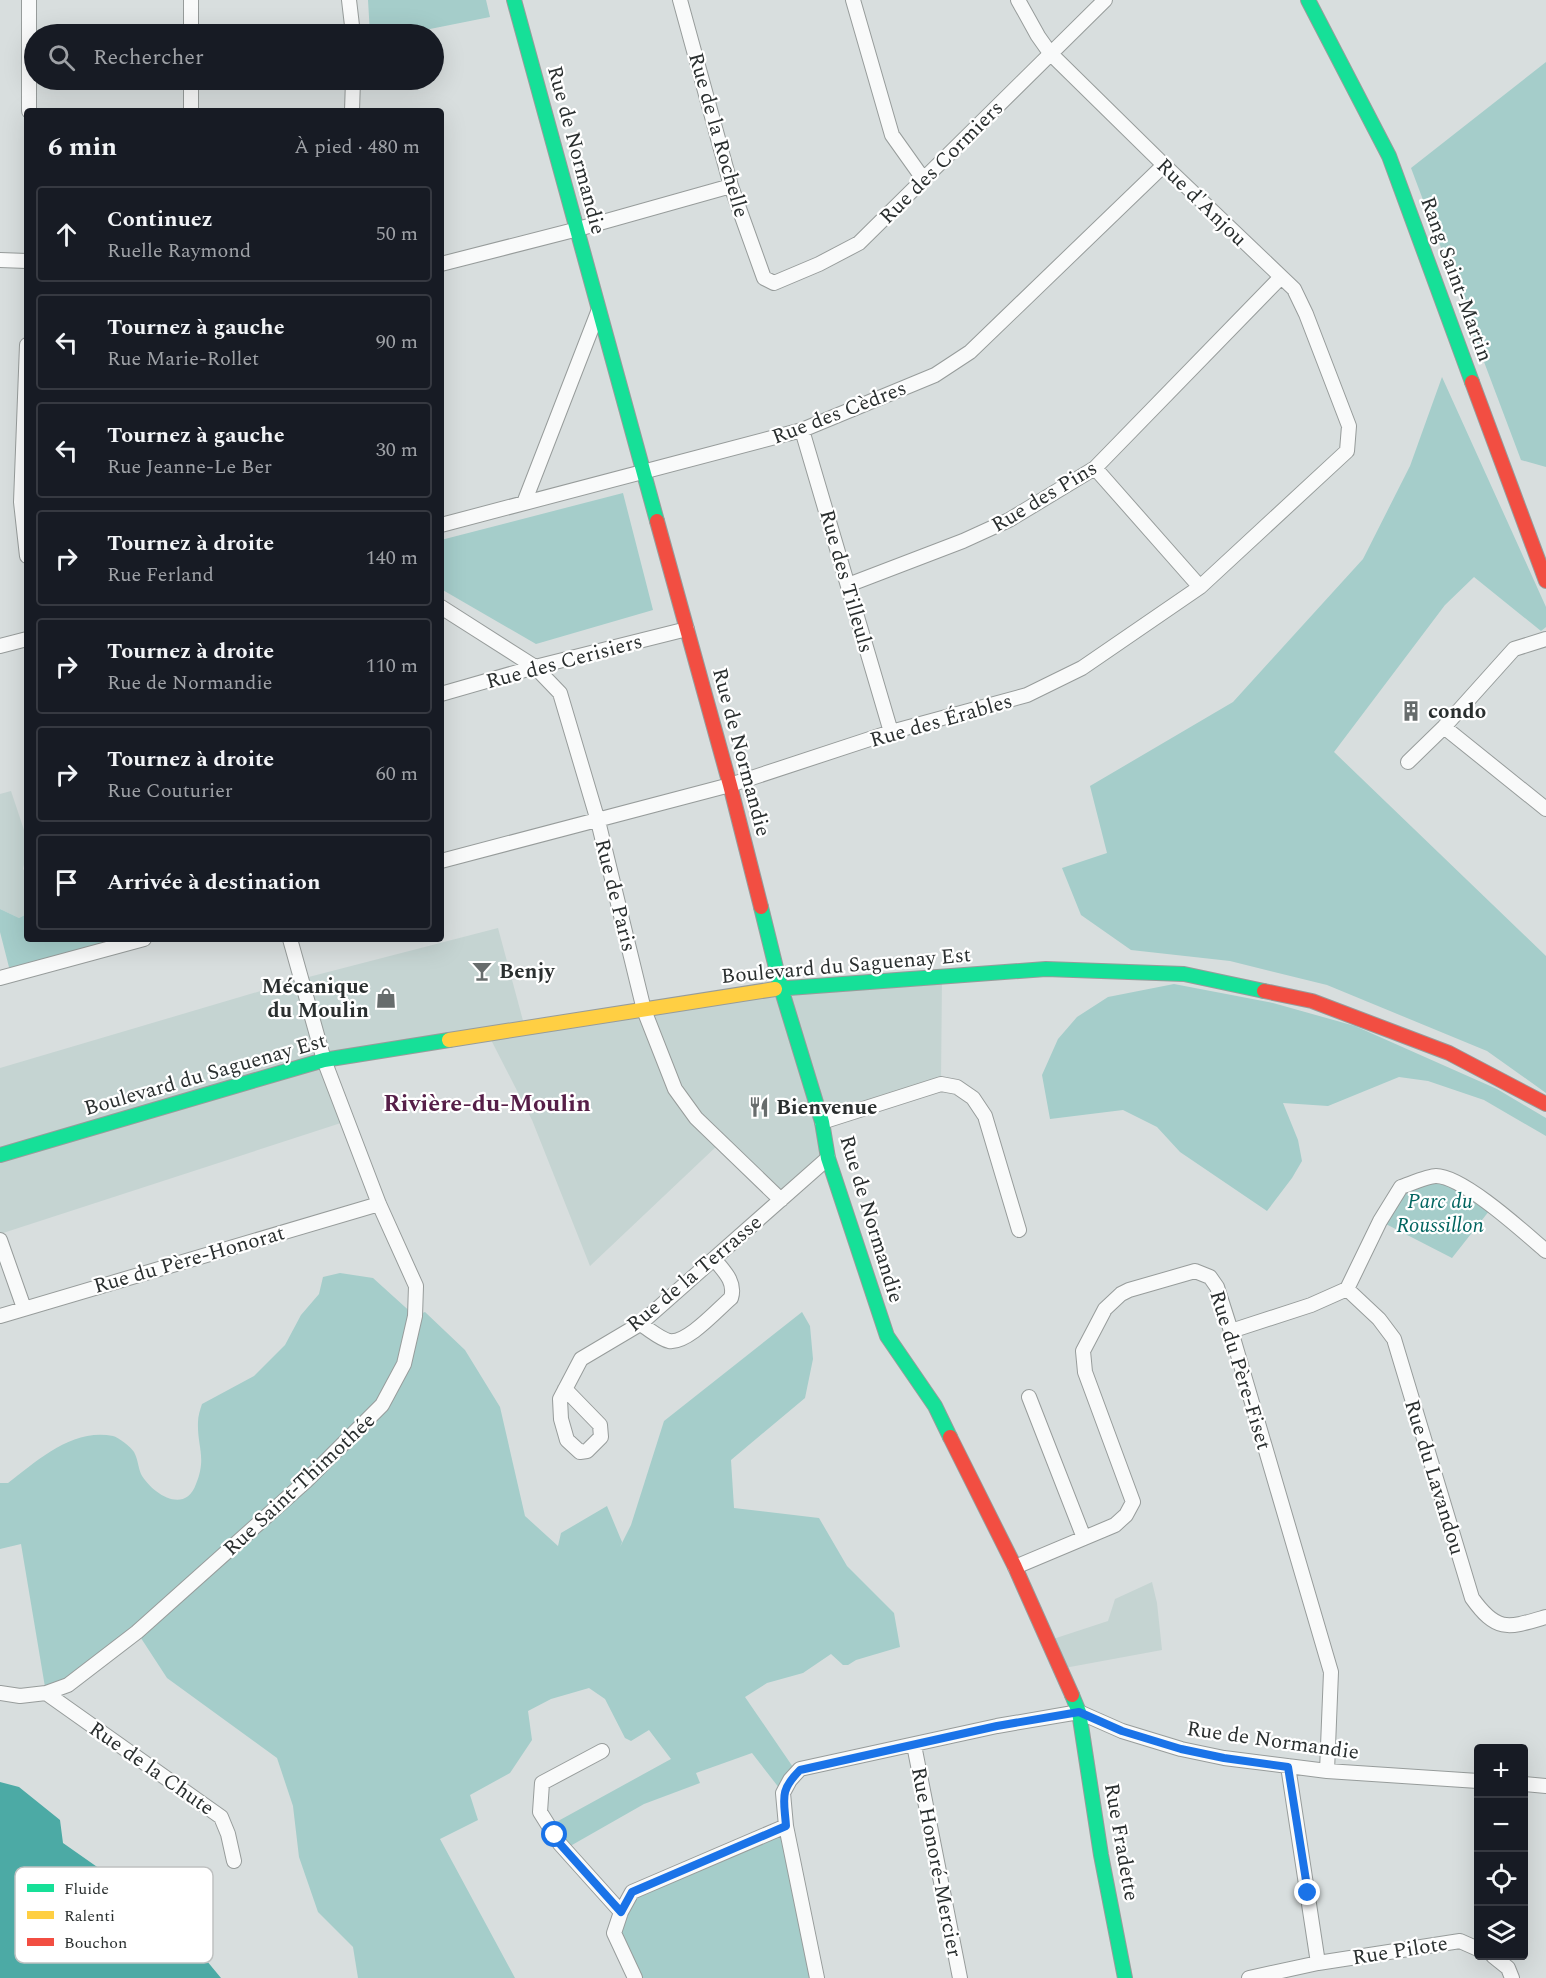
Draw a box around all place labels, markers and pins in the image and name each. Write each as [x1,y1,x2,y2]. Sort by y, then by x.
place label: condo [1428,696,1486,728]
building icon: condo [1399,699,1423,723]
place label: Benjy [499,956,556,988]
bar icon: Benjy [470,959,494,983]
place label: Mécanique du Moulin [262,971,369,1027]
shop icon: Mécanique du Moulin [374,986,398,1010]
place label: Bienvenue [776,1092,877,1124]
restaurant icon: Bienvenue [747,1095,771,1119]

